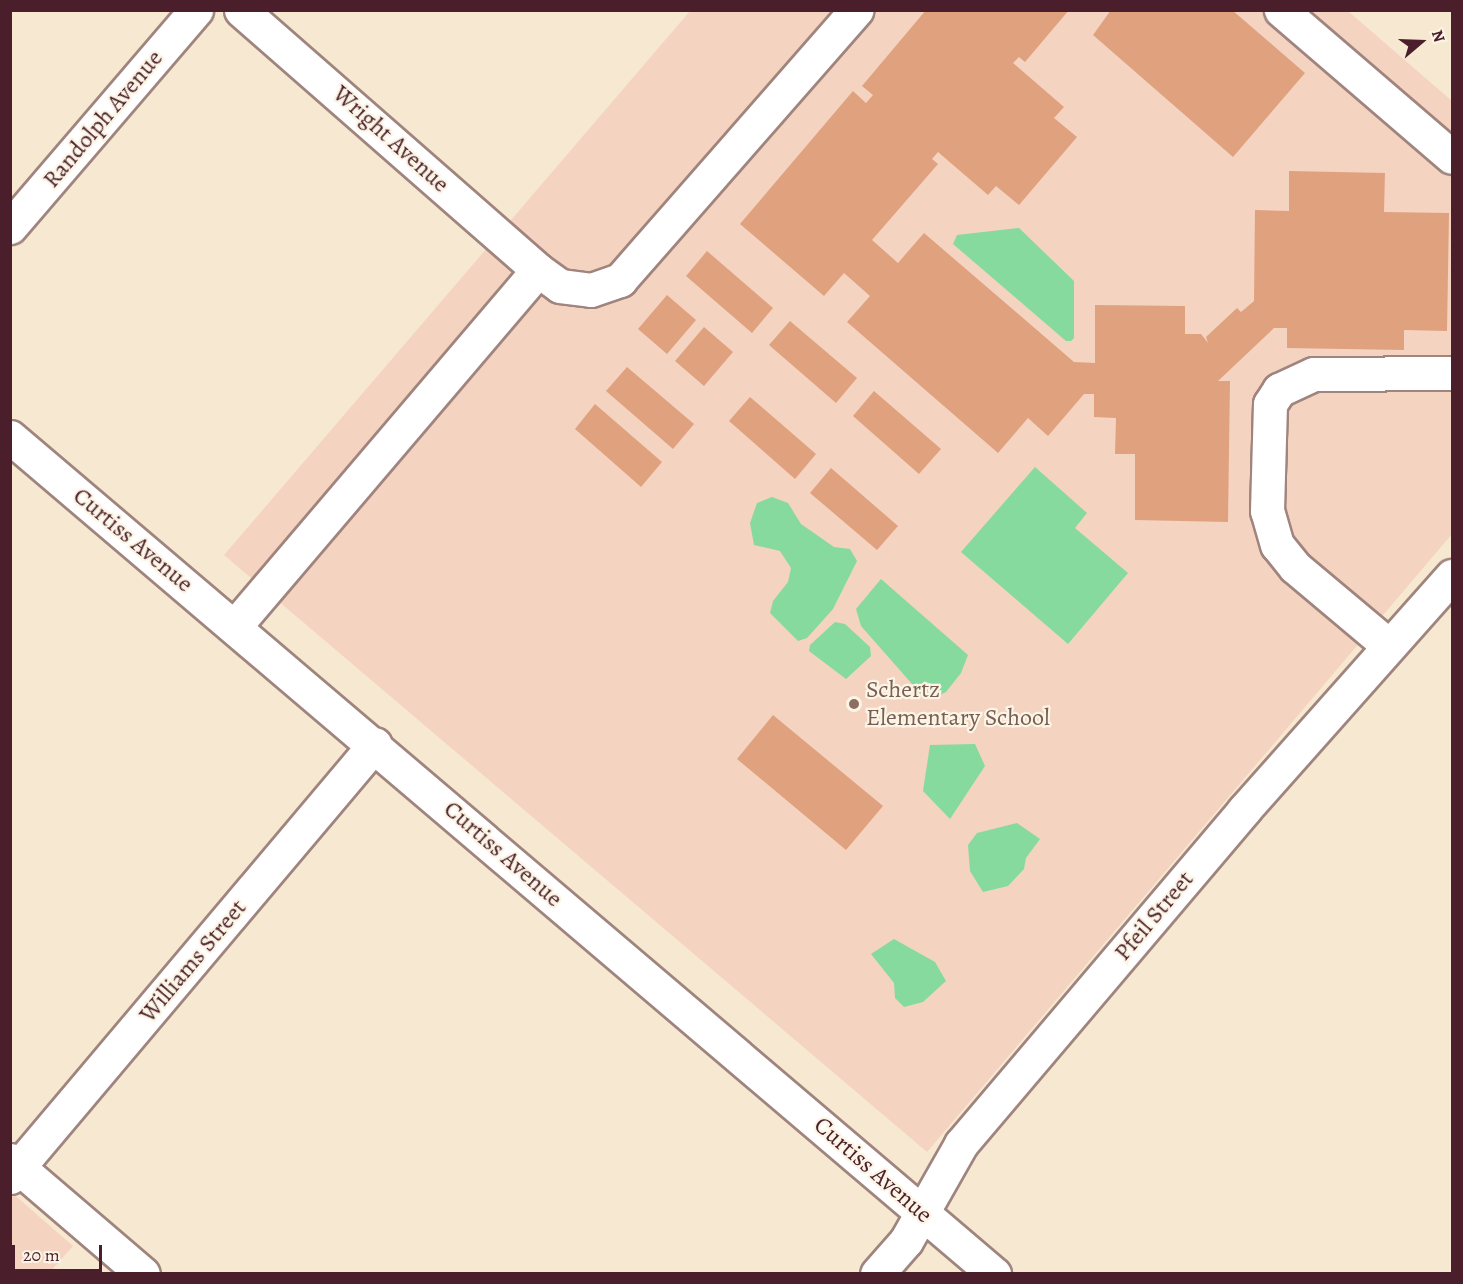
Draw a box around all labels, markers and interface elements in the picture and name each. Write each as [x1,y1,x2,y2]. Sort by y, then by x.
north arrow [1391,12,1451,72]
text: N [1426,27,1450,45]
street label: Randolph Avenue [37,44,169,194]
street label: Wright Avenue [327,79,455,199]
street label: Curtiss Avenue [67,482,199,598]
place label: Schertz Elementary School [866,676,1050,732]
marker: Schertz Elementary School [847,697,861,711]
street label: Curtiss Avenue [438,795,568,913]
street label: Pfeil Street [1108,865,1200,967]
street label: Williams Street [133,894,253,1028]
street label: Curtiss Avenue [808,1111,938,1229]
scale bar [15,1233,105,1271]
text: 20 m [23,1243,60,1267]

